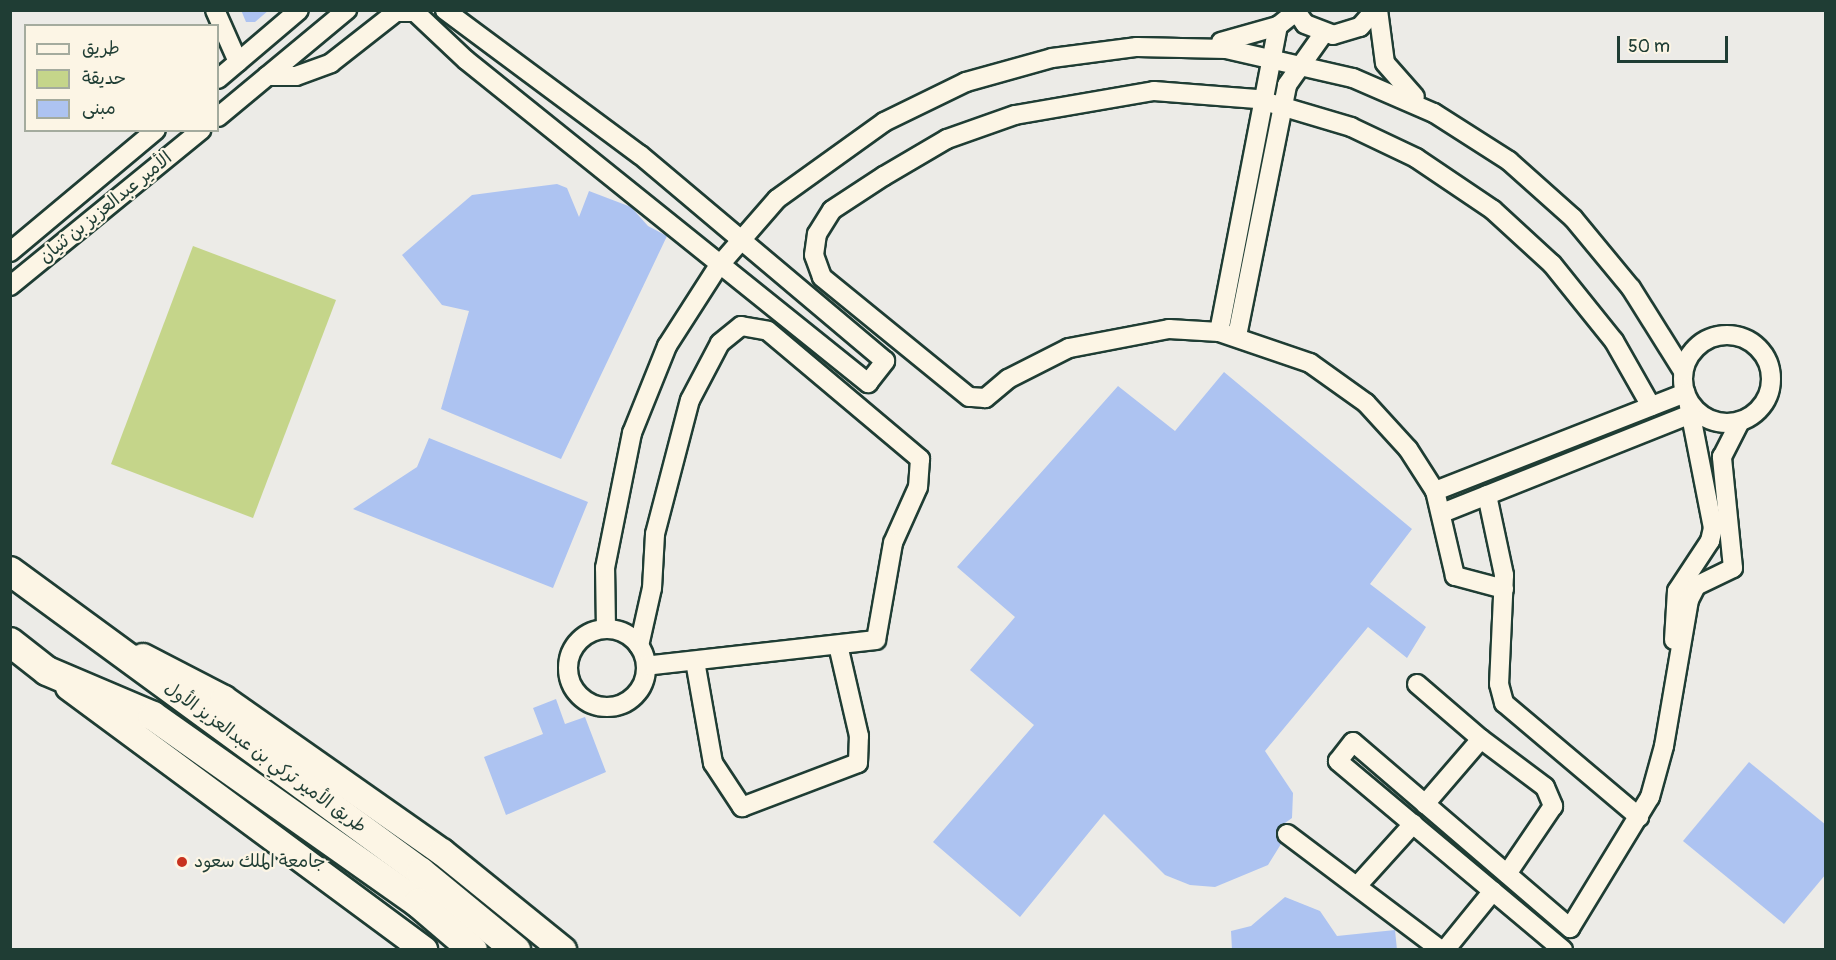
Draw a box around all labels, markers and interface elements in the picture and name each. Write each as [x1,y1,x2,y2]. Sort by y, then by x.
legend [24,24,219,132]
scale bar [1620,24,1731,62]
text: 50 m [1628,35,1670,58]
text: طريق [82,37,120,60]
text: حديقة [82,67,126,90]
text: مبنى [82,97,116,120]
street label: الأمير عبدالعزيز بن ثنيان [35,148,177,268]
street label: طريق الأمير تركي بن عبدالعزيز الأول [160,678,370,838]
place label: جامعة الملك سعود [194,851,325,873]
marker: جامعة الملك سعود [175,855,189,869]

